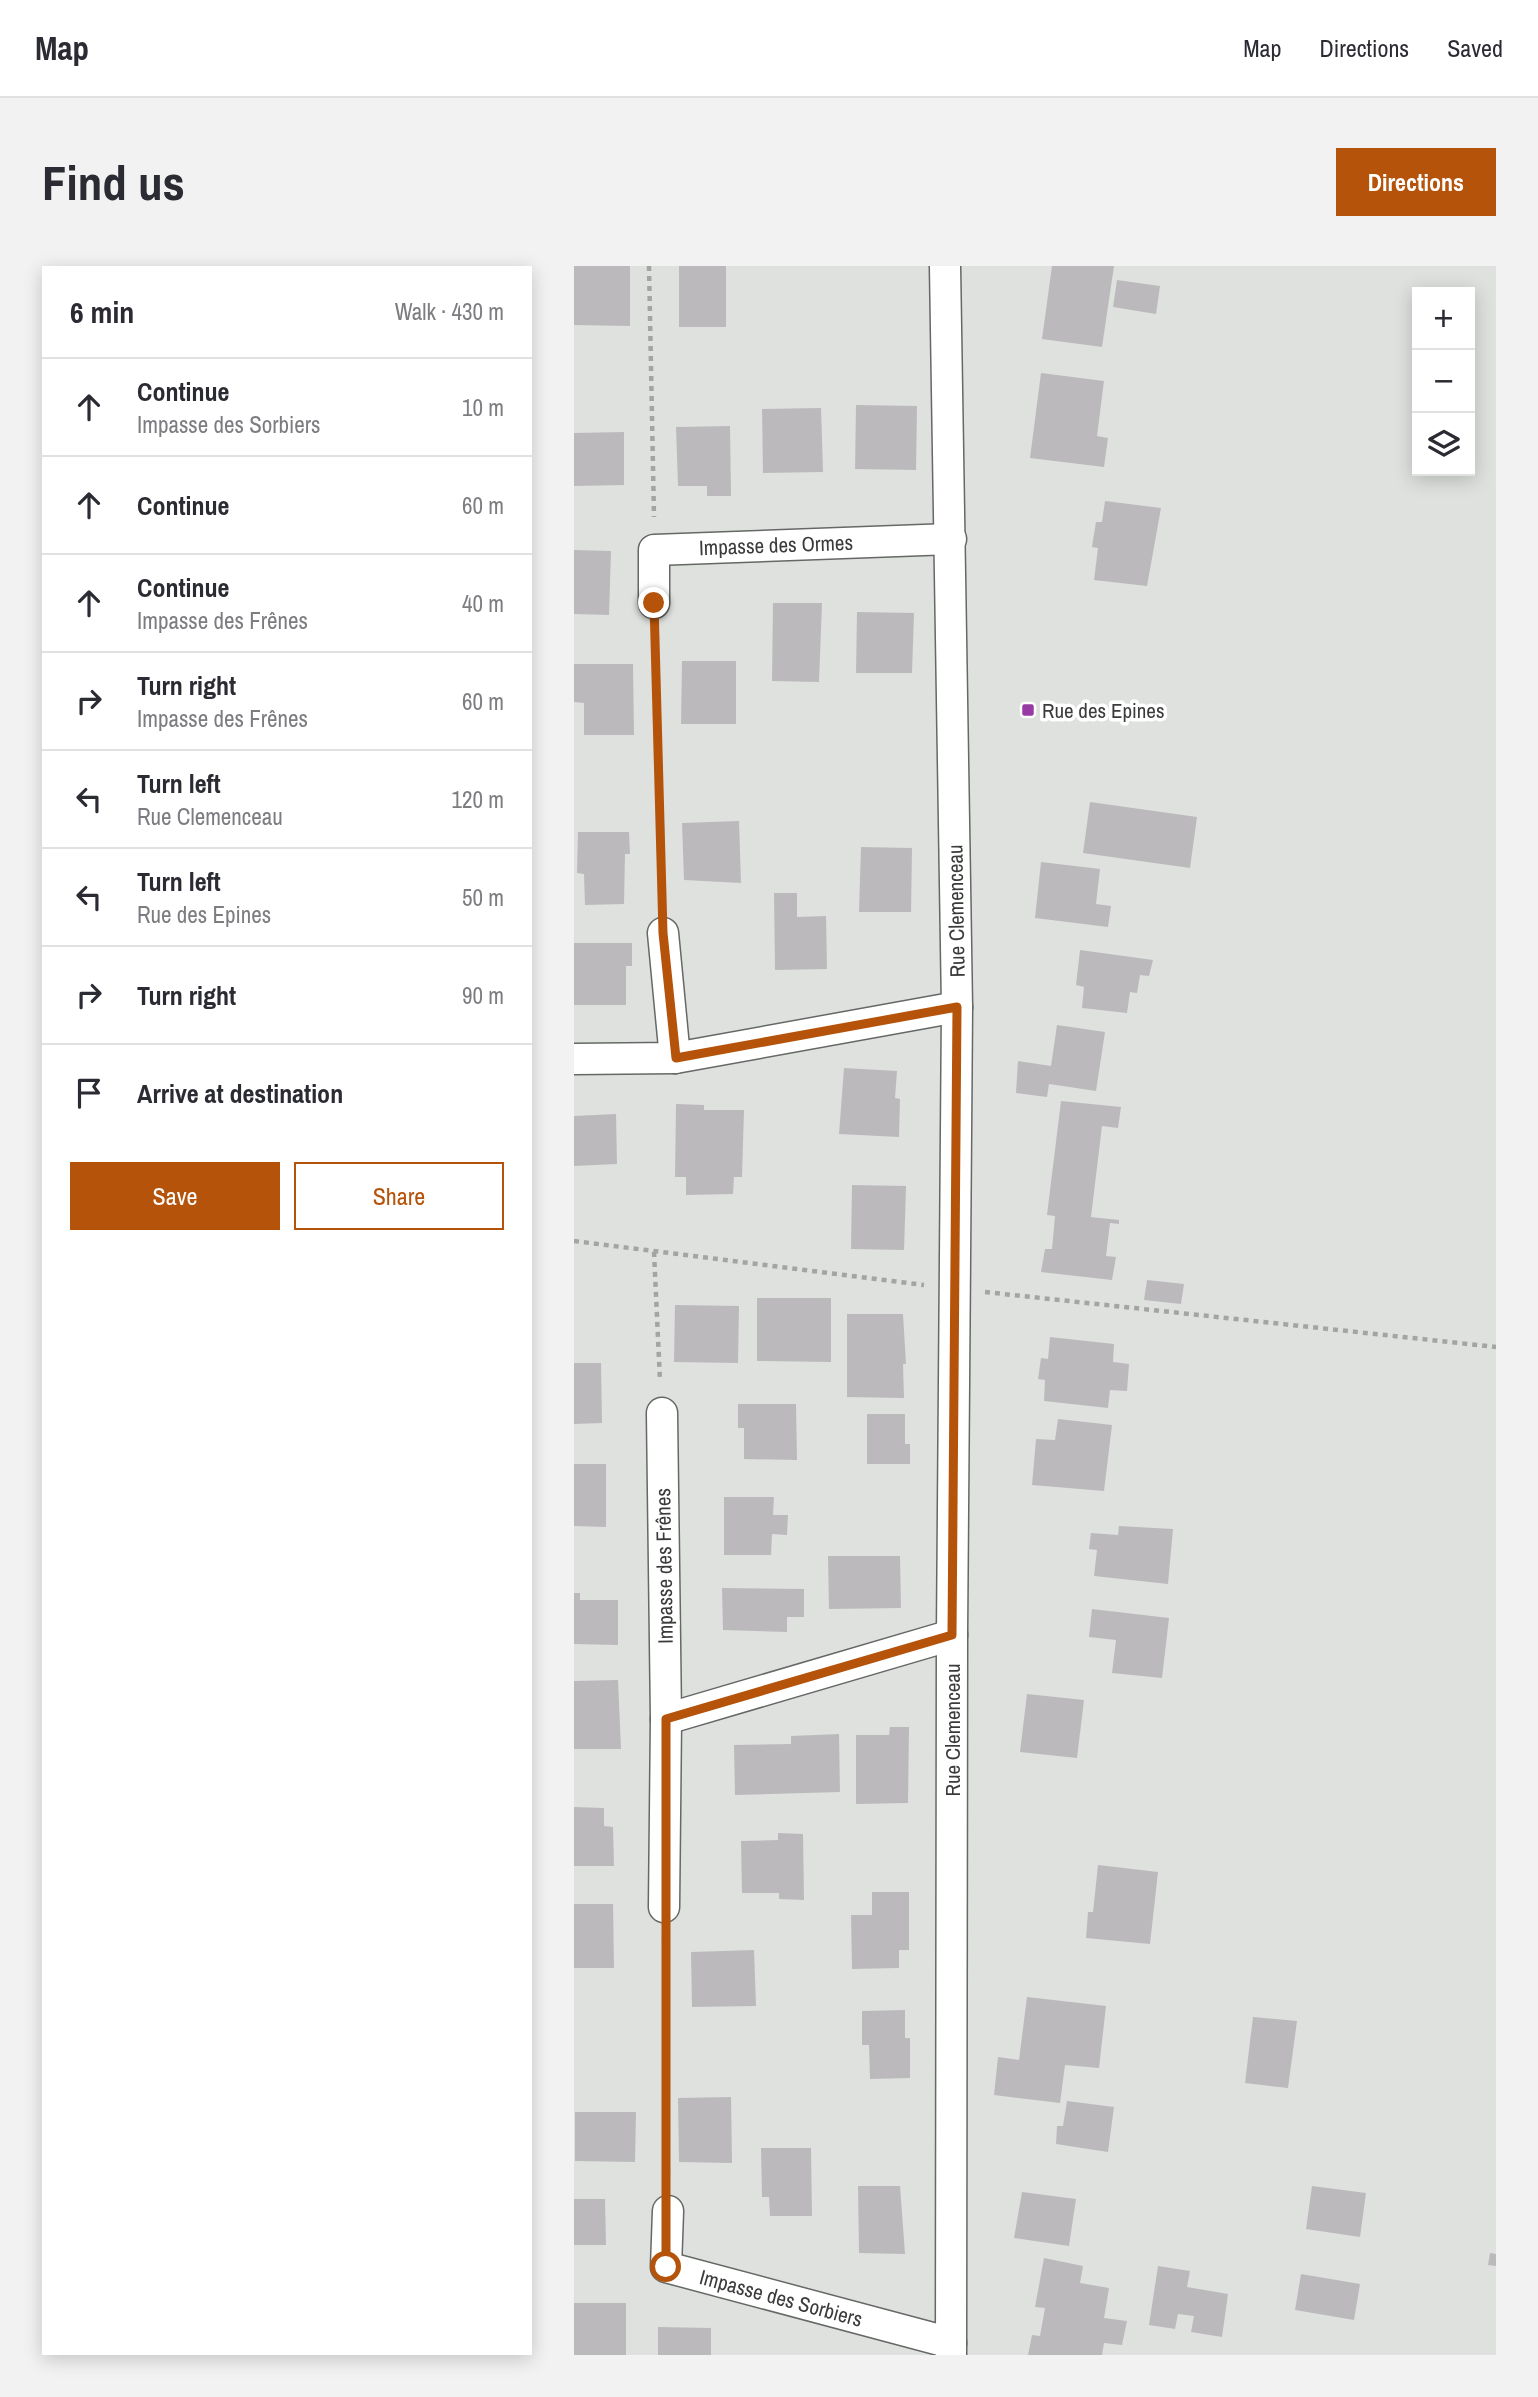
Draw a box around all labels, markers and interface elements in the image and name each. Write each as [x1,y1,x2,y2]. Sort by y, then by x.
text: Map [35,26,89,70]
text: Map [1243,32,1281,64]
text: Directions [1319,32,1409,64]
text: Saved [1447,32,1503,64]
button: Directions [1336,148,1496,216]
text: Find us [42,149,185,215]
map controls [1412,287,1475,476]
button: + [1412,287,1475,350]
text: 6 min [70,292,134,332]
text: Walk · 430 m [395,296,504,327]
button: − [1412,350,1475,413]
text: Continue [137,374,229,409]
icon: ahead [70,388,108,426]
text: 10 m [462,392,504,423]
text: Impasse des Sorbiers [137,409,320,440]
button: layers [1412,413,1475,476]
icon: ahead [70,486,108,524]
text: Continue [137,488,229,523]
text: 60 m [462,490,504,521]
street label: Impasse des Ormes [699,528,853,562]
text: Continue [137,570,229,605]
icon: ahead [70,584,108,622]
route end [638,587,669,618]
text: 40 m [462,588,504,619]
text: Impasse des Frênes [137,605,308,636]
text: Turn right [137,668,236,703]
icon: right [70,682,108,720]
text: 60 m [462,686,504,717]
place label: Rue des Epines [1042,696,1165,725]
marker: Rue des Epines [1020,702,1036,718]
text: Impasse des Frênes [137,703,308,734]
text: Turn left [137,766,221,801]
icon: left [70,780,108,818]
text: 120 m [452,784,504,815]
text: Rue Clemenceau [137,801,283,832]
street label: Rue Clemenceau [940,844,972,978]
text: Turn left [137,864,221,899]
icon: left [70,878,108,916]
text: 50 m [462,882,504,913]
text: Rue des Epines [137,899,271,930]
icon: right [70,976,108,1014]
text: Turn right [137,978,236,1013]
text: 90 m [462,980,504,1011]
icon: arrive [70,1074,108,1112]
text: Arrive at destination [137,1076,343,1111]
button: Save [70,1162,280,1230]
button: Share [294,1162,504,1230]
street label: Impasse des Frênes [648,1488,680,1644]
street label: Rue Clemenceau [938,1663,967,1797]
route start [650,2251,681,2282]
street label: Impasse des Sorbiers [696,2262,866,2334]

